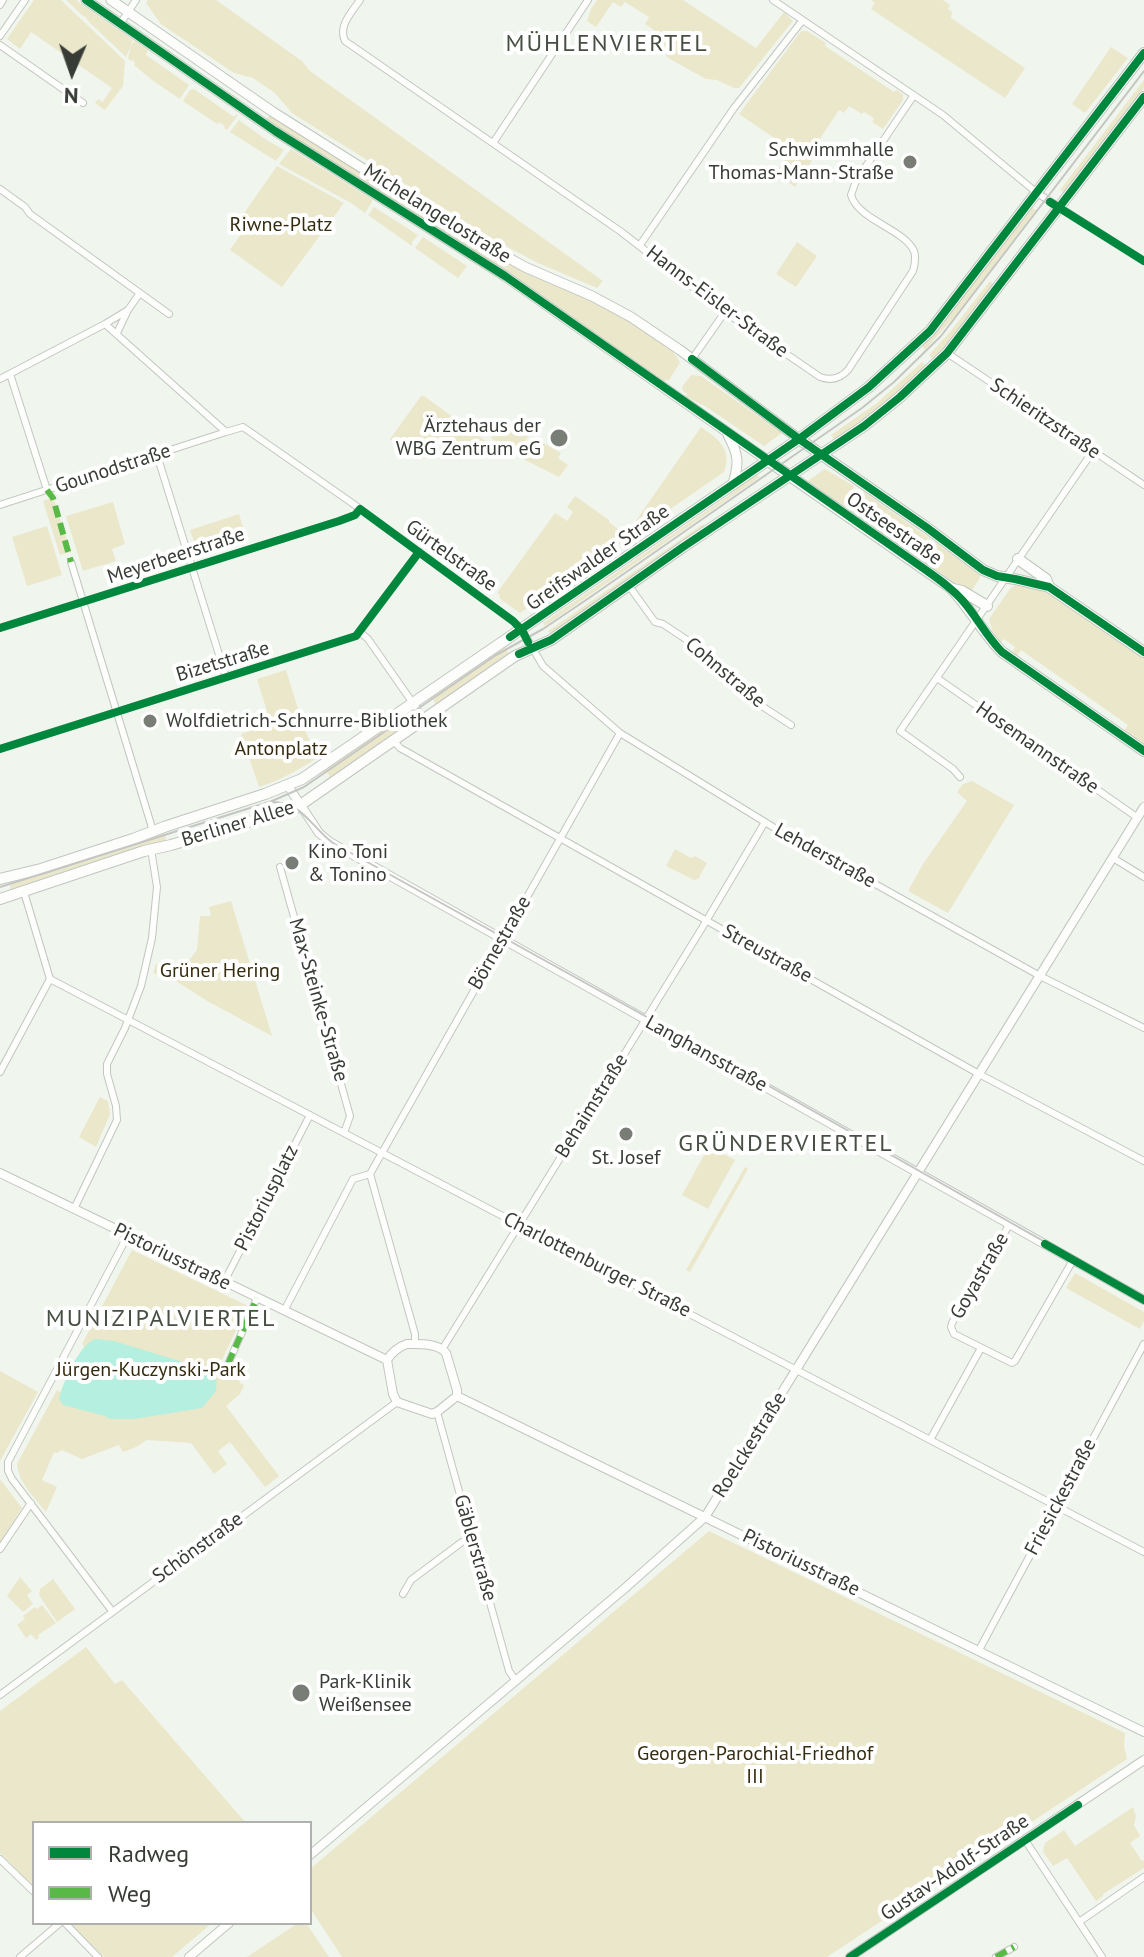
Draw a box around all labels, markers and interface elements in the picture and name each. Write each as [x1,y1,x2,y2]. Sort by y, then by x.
district label: MÜHLENVIERTEL [505,30,709,58]
north arrow [32,32,112,112]
text: N [63,82,79,110]
place label: Schwimmhalle Thomas-Mann-Straße [709,138,894,185]
marker: Schwimmhalle Thomas-Mann-Straße [901,153,919,171]
street label: Michelangelostraße [359,159,515,269]
park label: Riwne-Platz [230,213,332,237]
street label: Hanns-Eisler-Straße [641,241,793,363]
street label: Schieritzstraße [985,373,1105,465]
place label: Ärztehaus der WBG Zentrum eG [396,414,541,461]
marker: Ärztehaus der WBG Zentrum eG [548,427,570,449]
street label: Gounodstraße [52,439,174,499]
street label: Ostseestraße [842,487,946,571]
street label: Greifswalder Straße [522,500,674,616]
street label: Gürtelstraße [401,515,501,597]
street label: Meyerbeerstraße [104,522,248,590]
street label: Cohnstraße [680,633,770,713]
street label: Bizetstraße [173,636,273,688]
street label: Hosemannstraße [971,697,1103,799]
place label: Wolfdietrich-Schnurre-Bibliothek [166,709,448,733]
marker: Wolfdietrich-Schnurre-Bibliothek [141,712,159,730]
park label: Antonplatz [234,737,328,761]
street label: Berliner Allee [179,795,297,853]
street label: Lehderstraße [770,818,880,894]
place label: Kino Toni & Tonino [308,840,388,887]
marker: Kino Toni & Tonino [283,854,301,872]
street label: Börnestraße [464,892,536,994]
street label: Max-Steinke-Straße [283,916,353,1084]
street label: Streustraße [718,919,816,989]
park label: Grüner Hering [160,959,280,983]
street label: Langhansstraße [641,1011,771,1097]
street label: Behaimstraße [550,1050,634,1162]
marker: St. Josef [617,1125,635,1143]
district label: GRÜNDERVIERTEL [678,1130,894,1158]
street label: Pistoriusplatz [230,1141,304,1255]
place label: St. Josef [592,1146,660,1170]
street label: Charlottenburger Straße [499,1207,695,1323]
street label: Pistoriusstraße [109,1218,235,1296]
street label: Goyastraße [946,1228,1014,1324]
district label: MUNIZIPALVIERTEL [46,1305,276,1333]
park label: Jürgen-Kuczynski-Park [56,1358,246,1382]
street label: Roelckestraße [708,1388,792,1502]
street label: Friesickestraße [1020,1434,1102,1560]
street label: Gäblerstraße [448,1492,502,1604]
street label: Schönstraße [148,1507,248,1589]
street label: Pistoriusstraße [738,1524,864,1602]
place label: Park-Klinik Weißensee [319,1670,412,1717]
marker: Park-Klinik Weißensee [290,1682,312,1704]
park label: Georgen-Parochial-Friedhof III [637,1742,873,1789]
street label: Gustav-Adolf-Straße [876,1809,1034,1927]
legend [32,1821,312,1925]
text: Radweg [108,1838,189,1869]
text: Weg [108,1878,152,1909]

